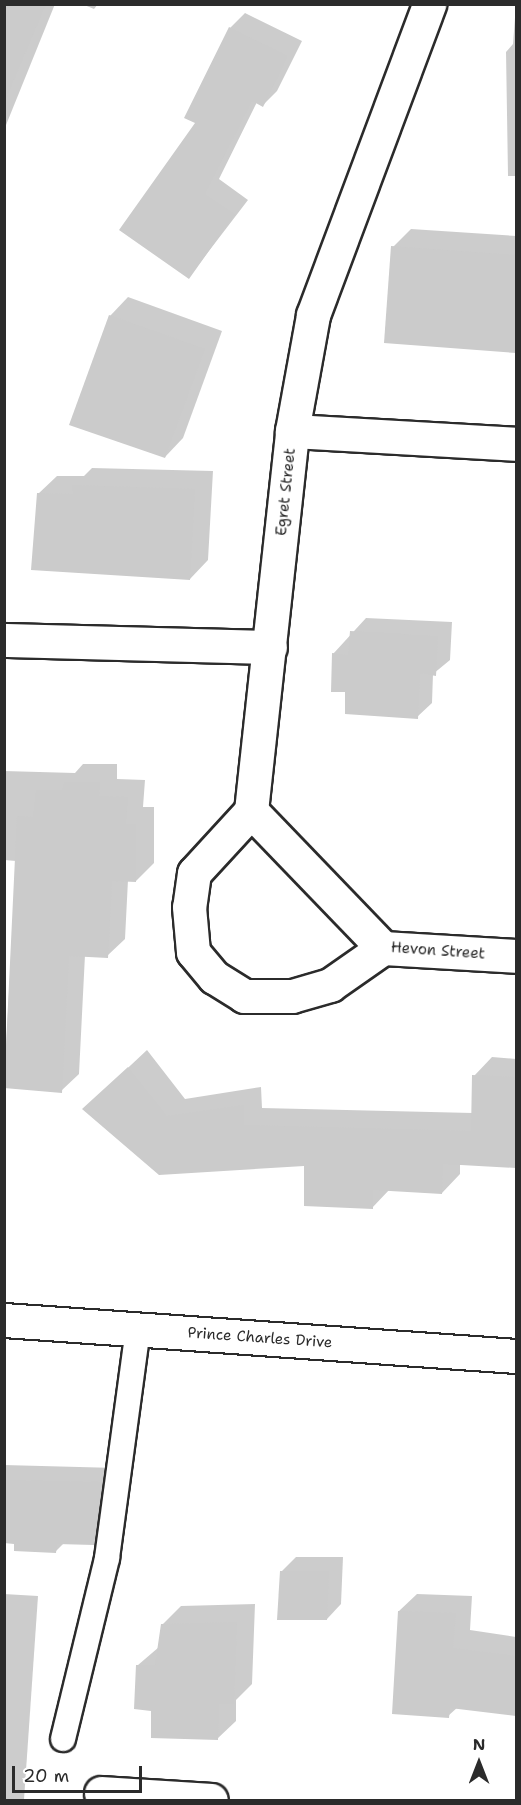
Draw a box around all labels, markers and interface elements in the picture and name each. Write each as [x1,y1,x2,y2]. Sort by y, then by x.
street label: Egret Street [272,447,300,537]
street label: Hevon Street [390,939,486,963]
street label: Prince Charles Drive [187,1324,333,1352]
north arrow [449,1733,509,1793]
text: N [473,1734,485,1755]
scale bar [15,1754,146,1792]
text: 20 m [23,1764,69,1788]

